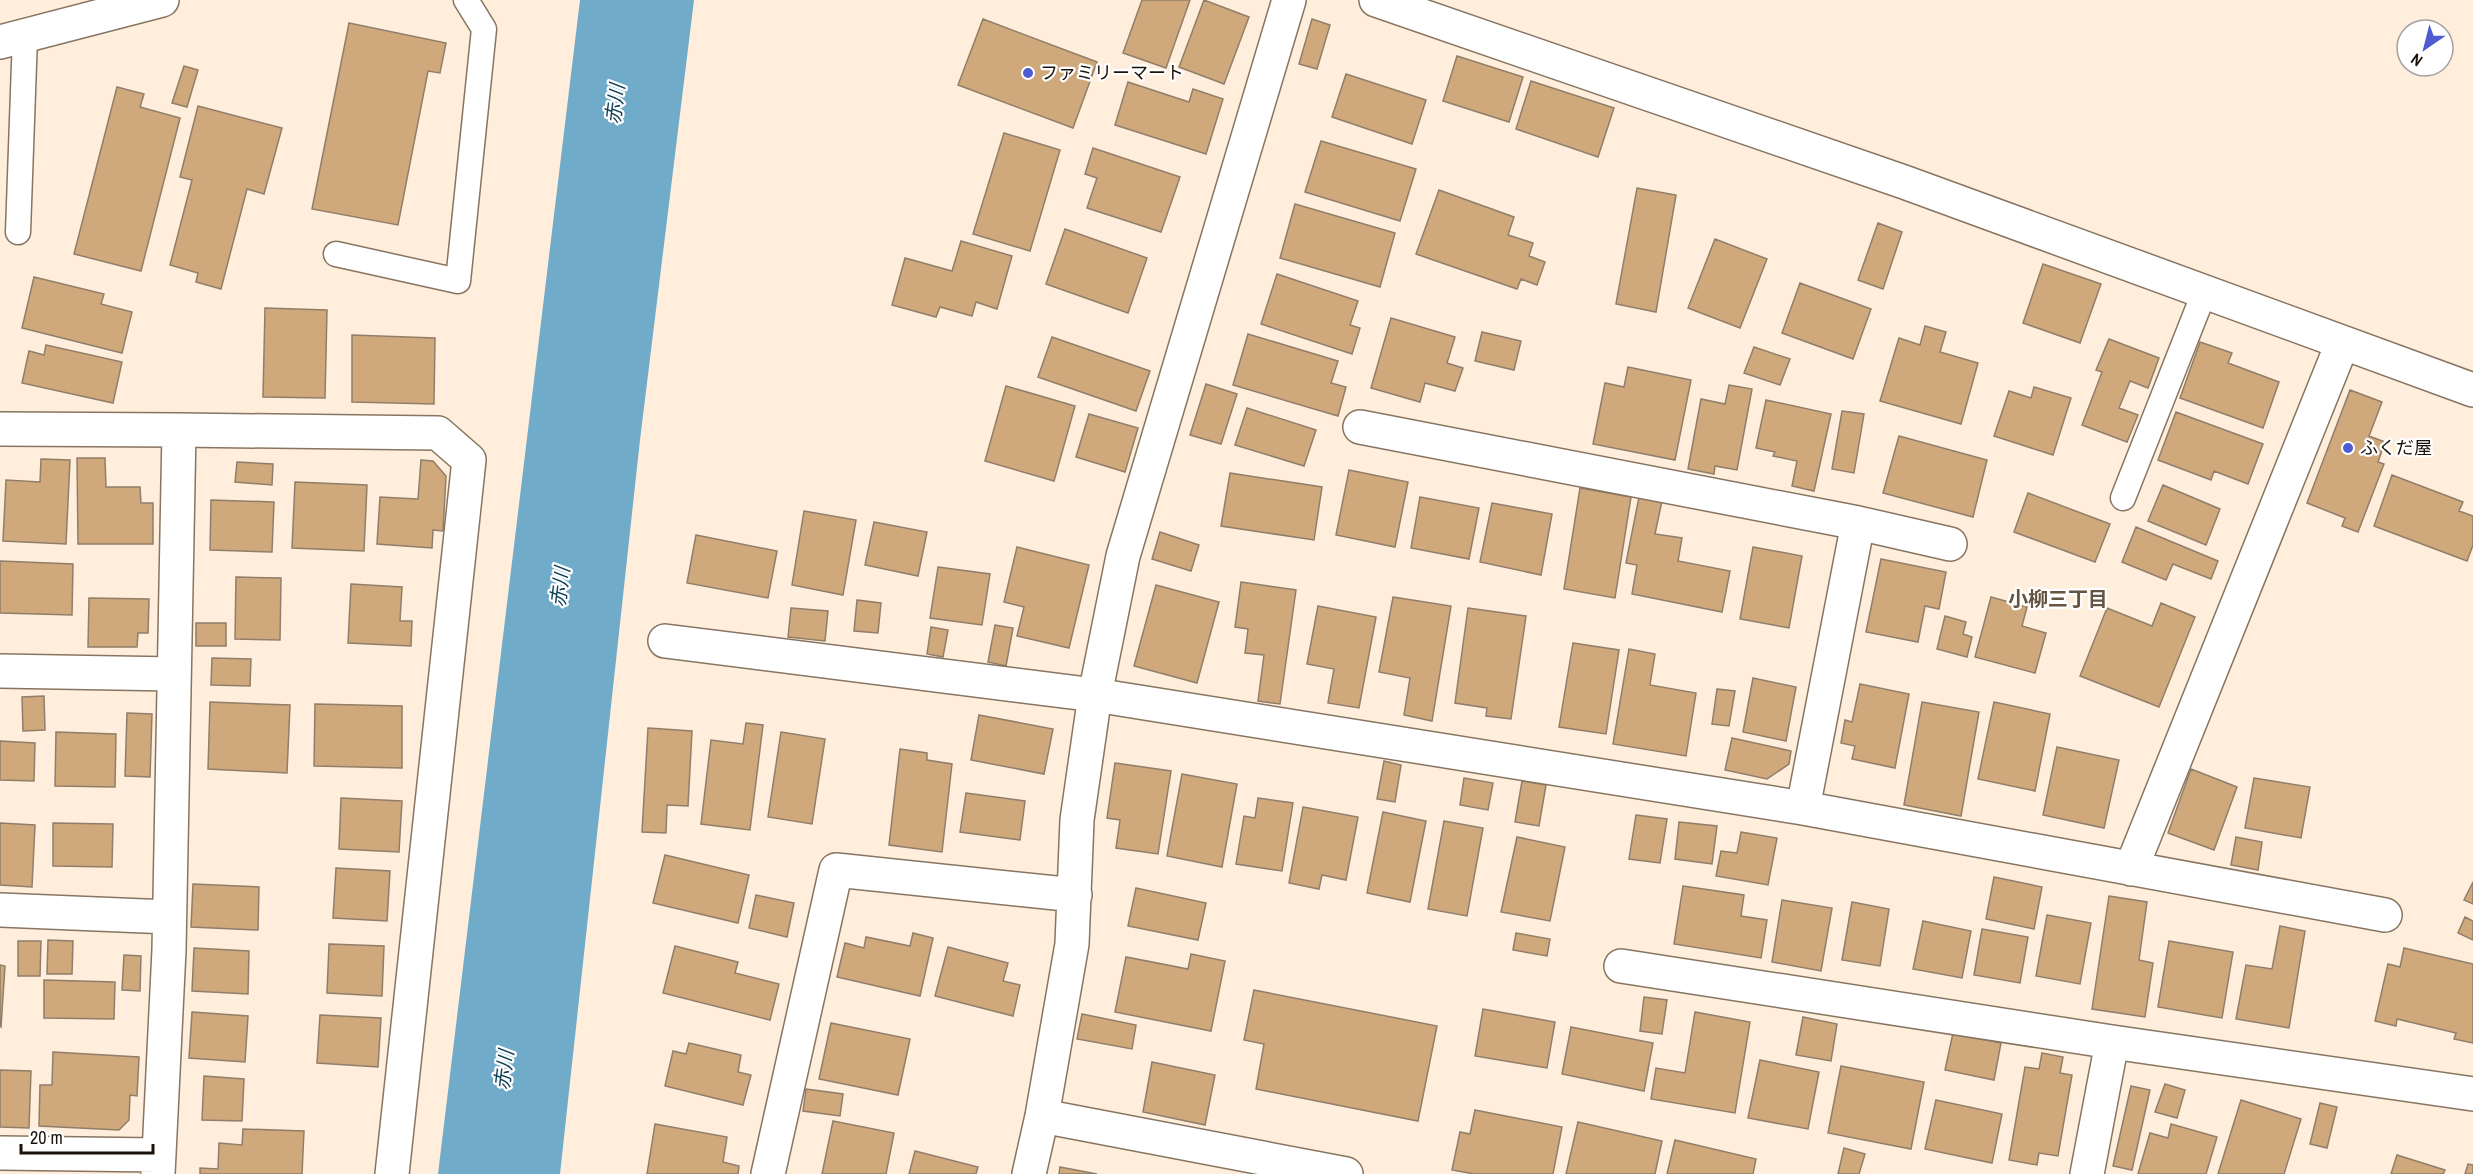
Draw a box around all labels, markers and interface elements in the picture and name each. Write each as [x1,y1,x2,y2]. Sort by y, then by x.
north arrow [2395,18,2455,78]
text: N [2406,49,2427,72]
place label: ファミリーマート [1040,60,1184,85]
marker: ファミリーマート [1021,66,1035,80]
water label: 赤川 [599,80,631,125]
place label: ふくだ屋 [2360,435,2432,460]
marker: ふくだ屋 [2341,441,2355,455]
water label: 赤川 [544,563,576,608]
district label: 小柳三丁目 [2008,585,2108,612]
water label: 赤川 [488,1046,520,1091]
scale bar [21,1117,153,1155]
text: 20 m [30,1125,63,1150]

